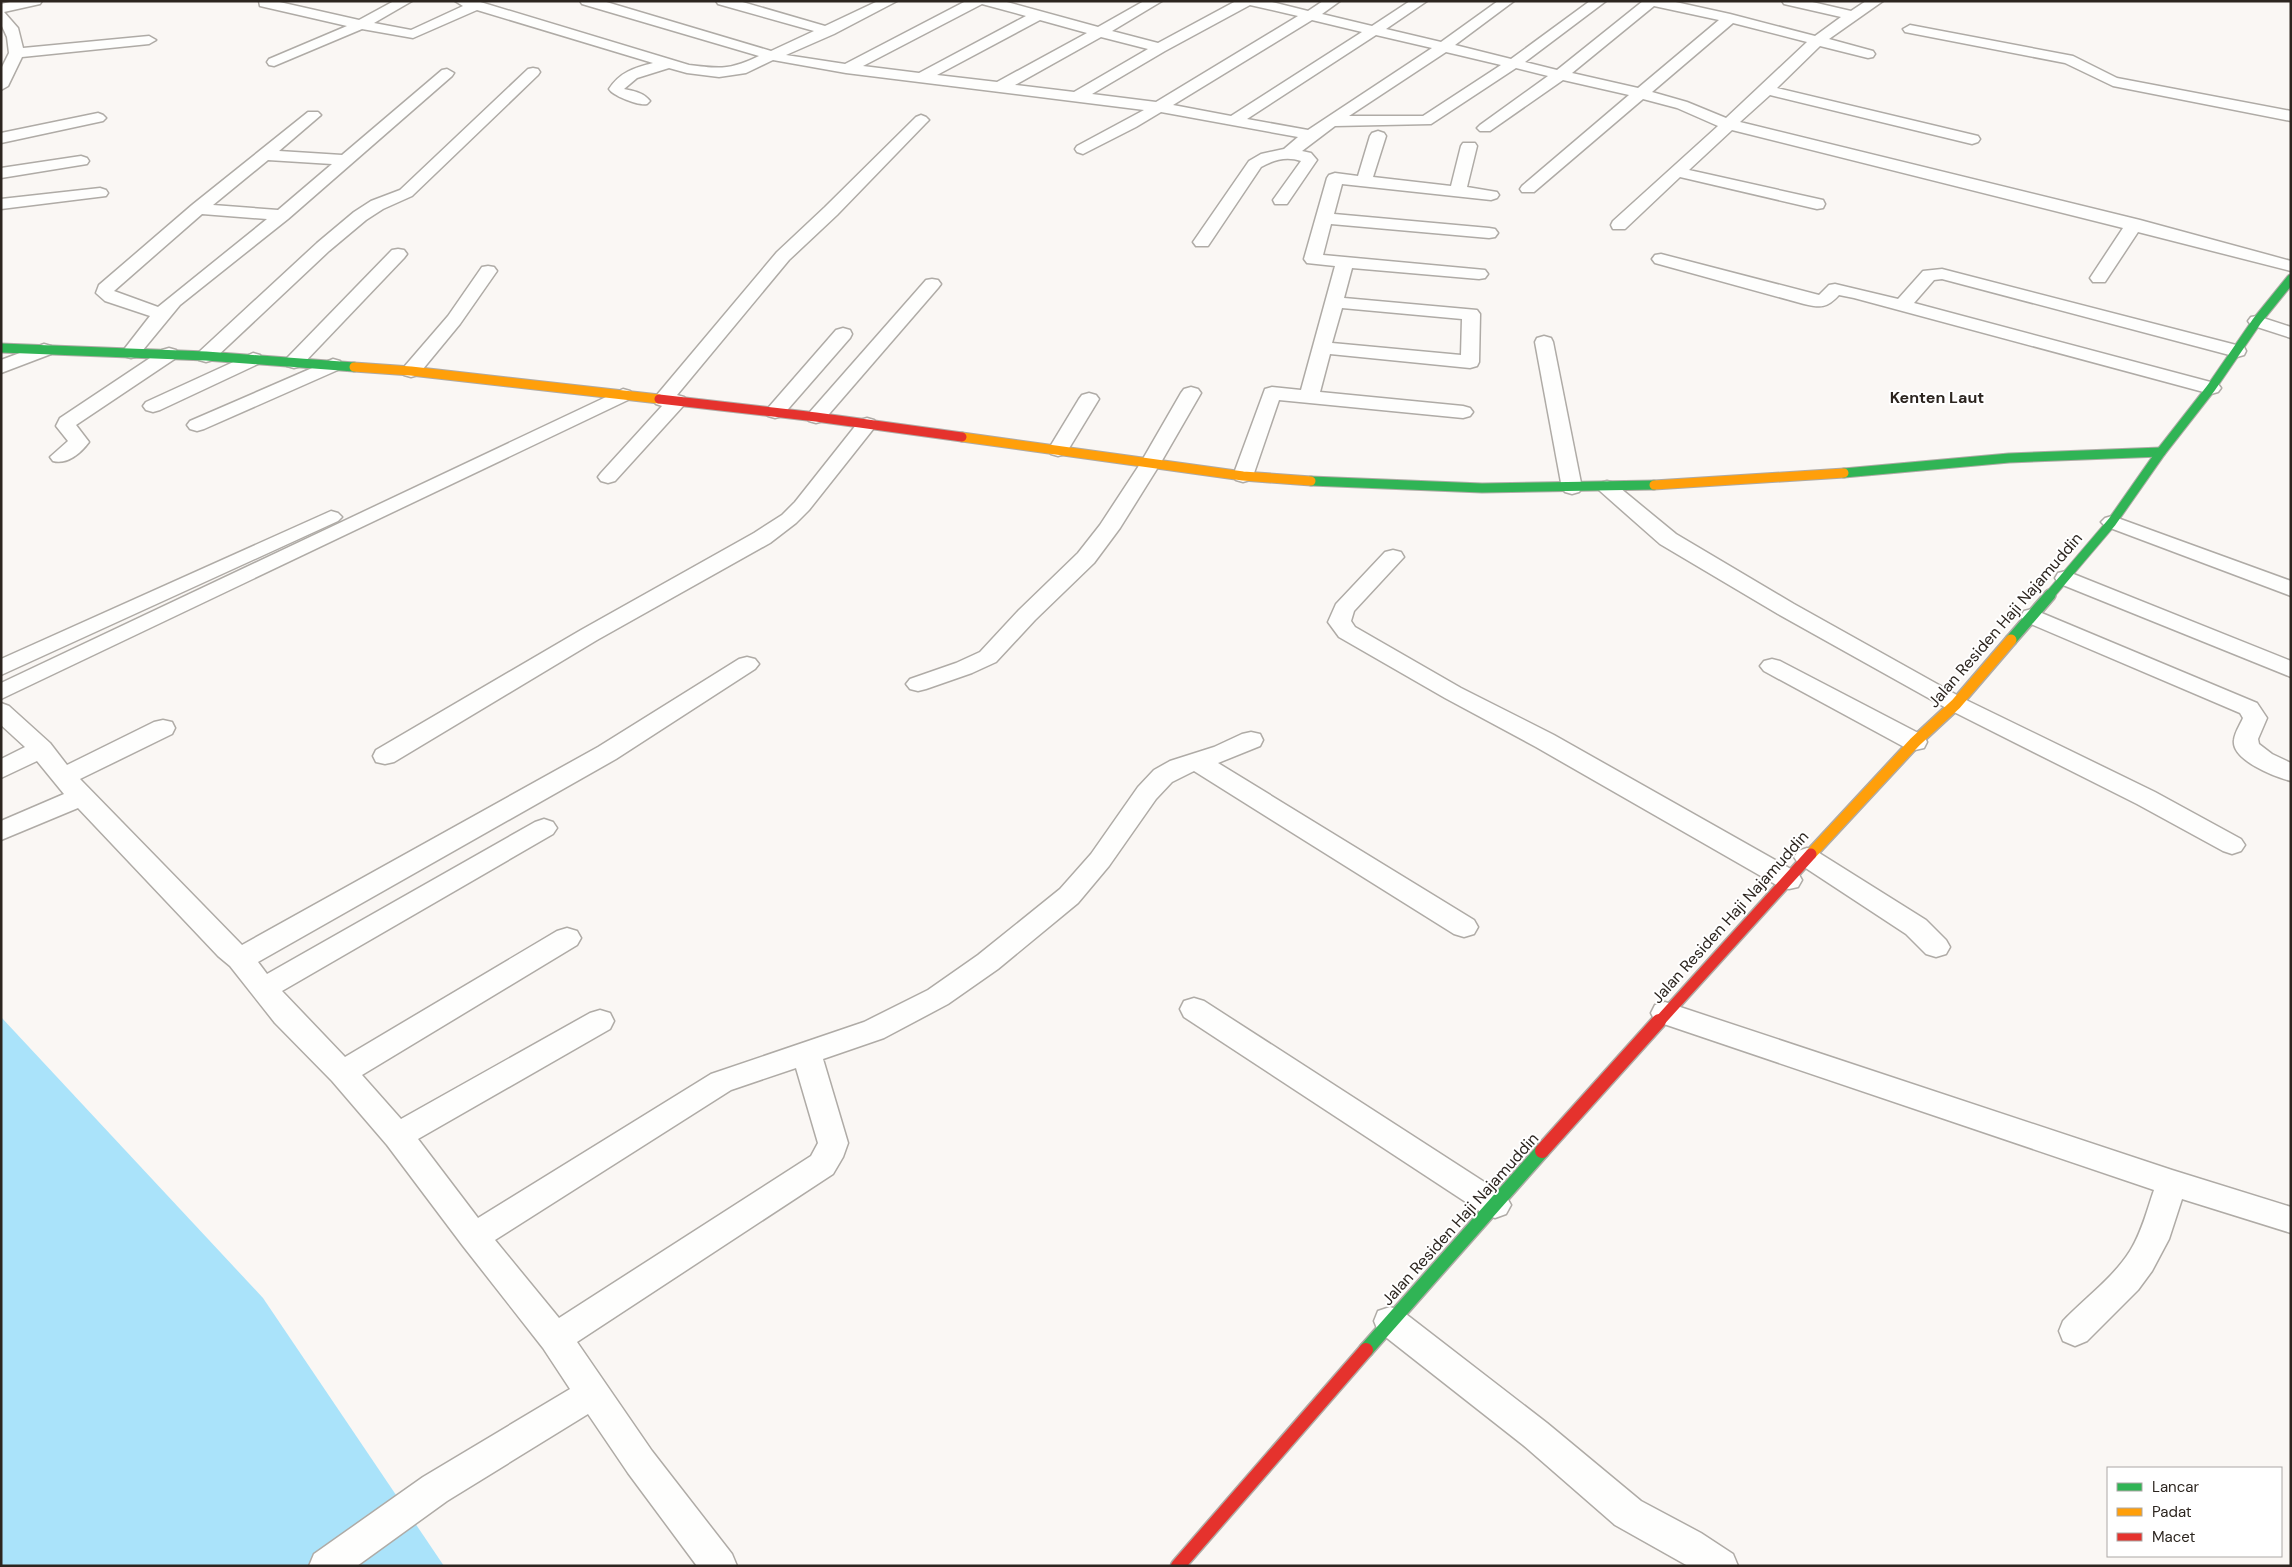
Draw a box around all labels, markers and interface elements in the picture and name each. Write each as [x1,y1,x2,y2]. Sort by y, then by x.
district label: Kenten Laut [1890,387,1984,408]
street label: Jalan Residen Haji Najamuddin [1923,528,2087,712]
street label: Jalan Residen Haji Najamuddin [1647,826,1813,1008]
street label: Jalan Residen Haji Najamuddin [1377,1128,1543,1310]
legend [2107,1467,2282,1557]
text: Lancar [2152,1477,2199,1497]
text: Padat [2152,1502,2192,1522]
text: Macet [2152,1527,2196,1547]

